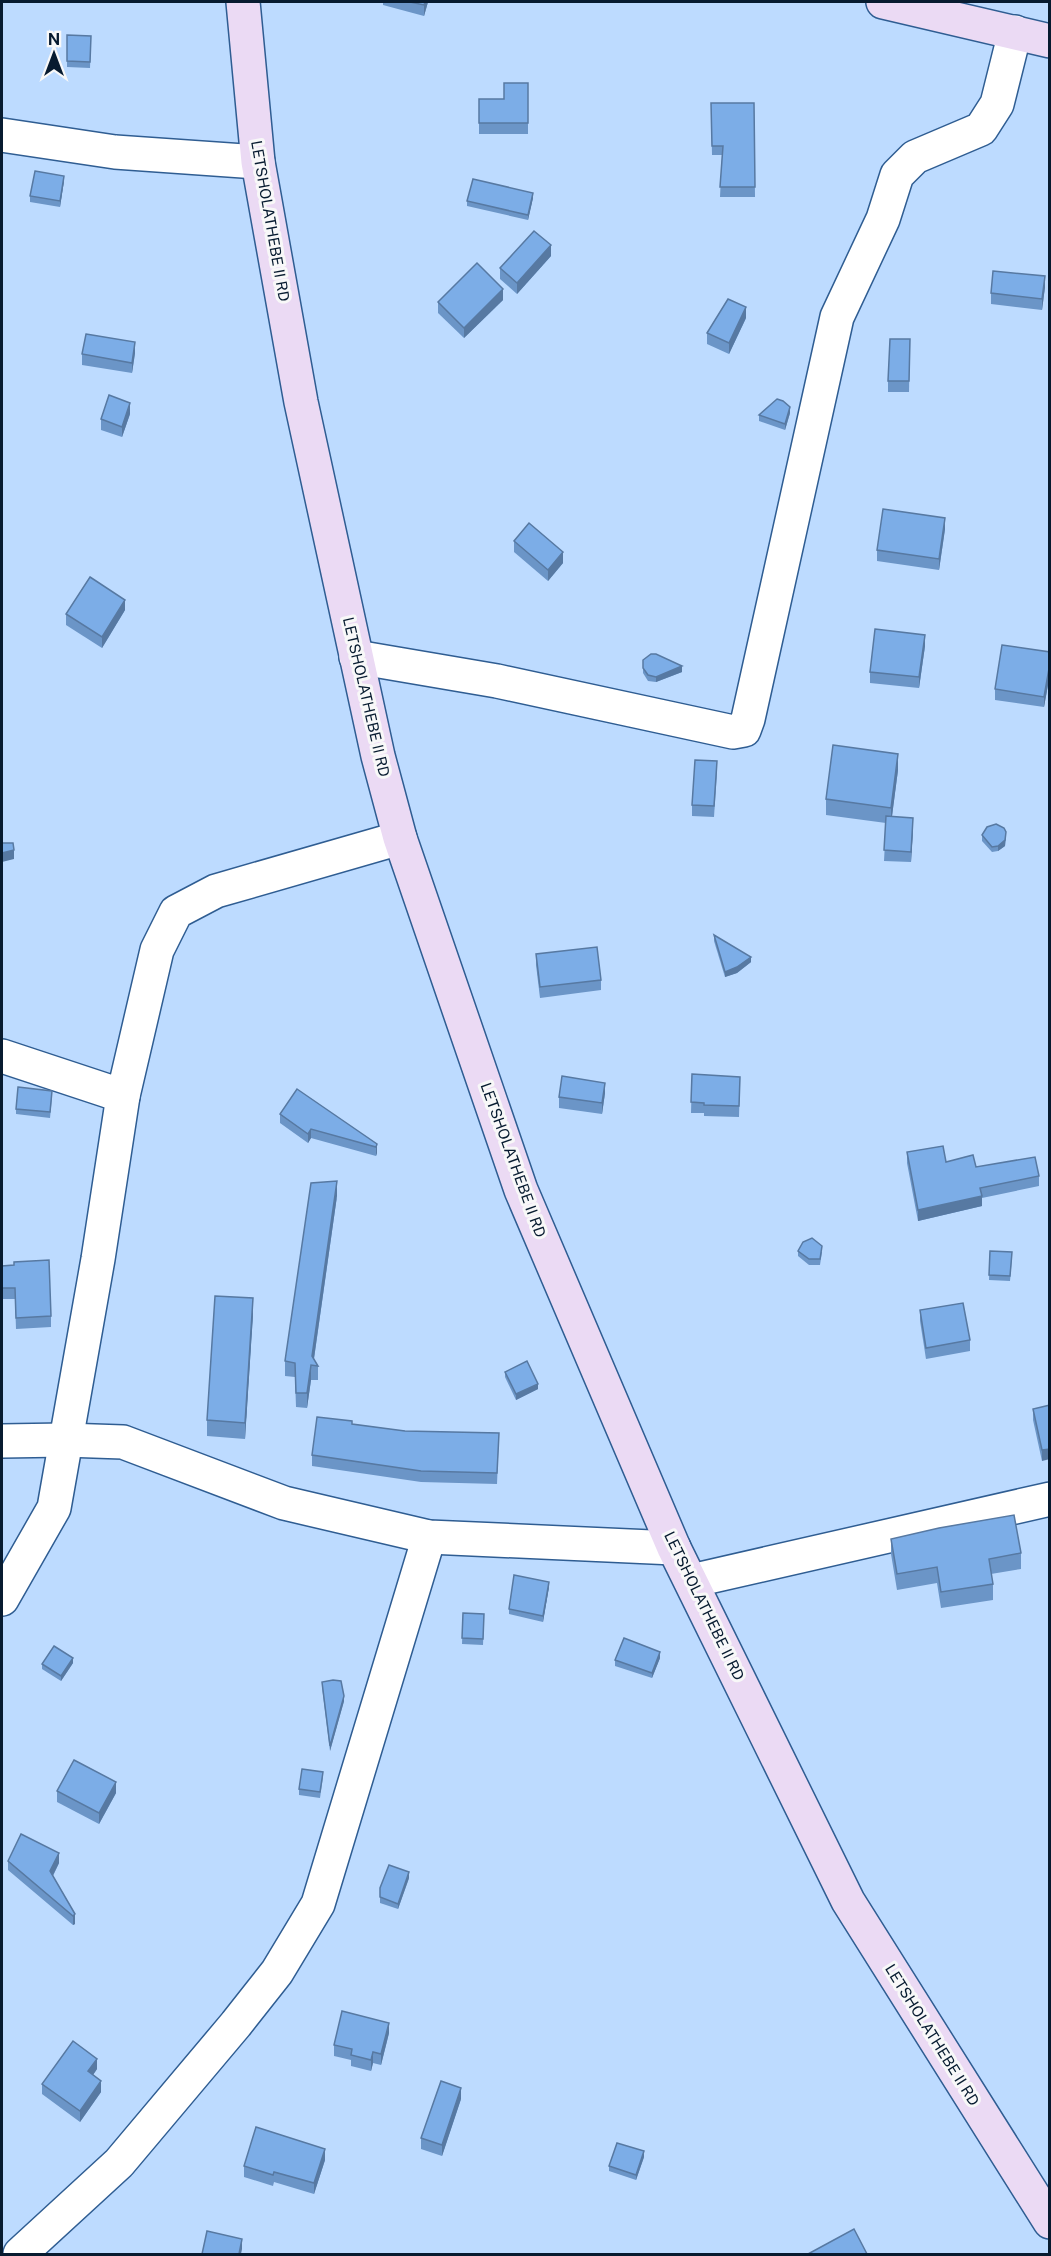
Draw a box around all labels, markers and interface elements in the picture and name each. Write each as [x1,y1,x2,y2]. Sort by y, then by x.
north arrow [24,24,84,84]
text: N [48,30,60,49]
street label: LETSHOLATHEBE II RD [248,139,293,303]
street label: LETSHOLATHEBE II RD [340,615,393,778]
street label: LETSHOLATHEBE II RD [478,1080,549,1240]
street label: LETSHOLATHEBE II RD [661,1529,748,1683]
street label: LETSHOLATHEBE II RD [882,1961,983,2109]

